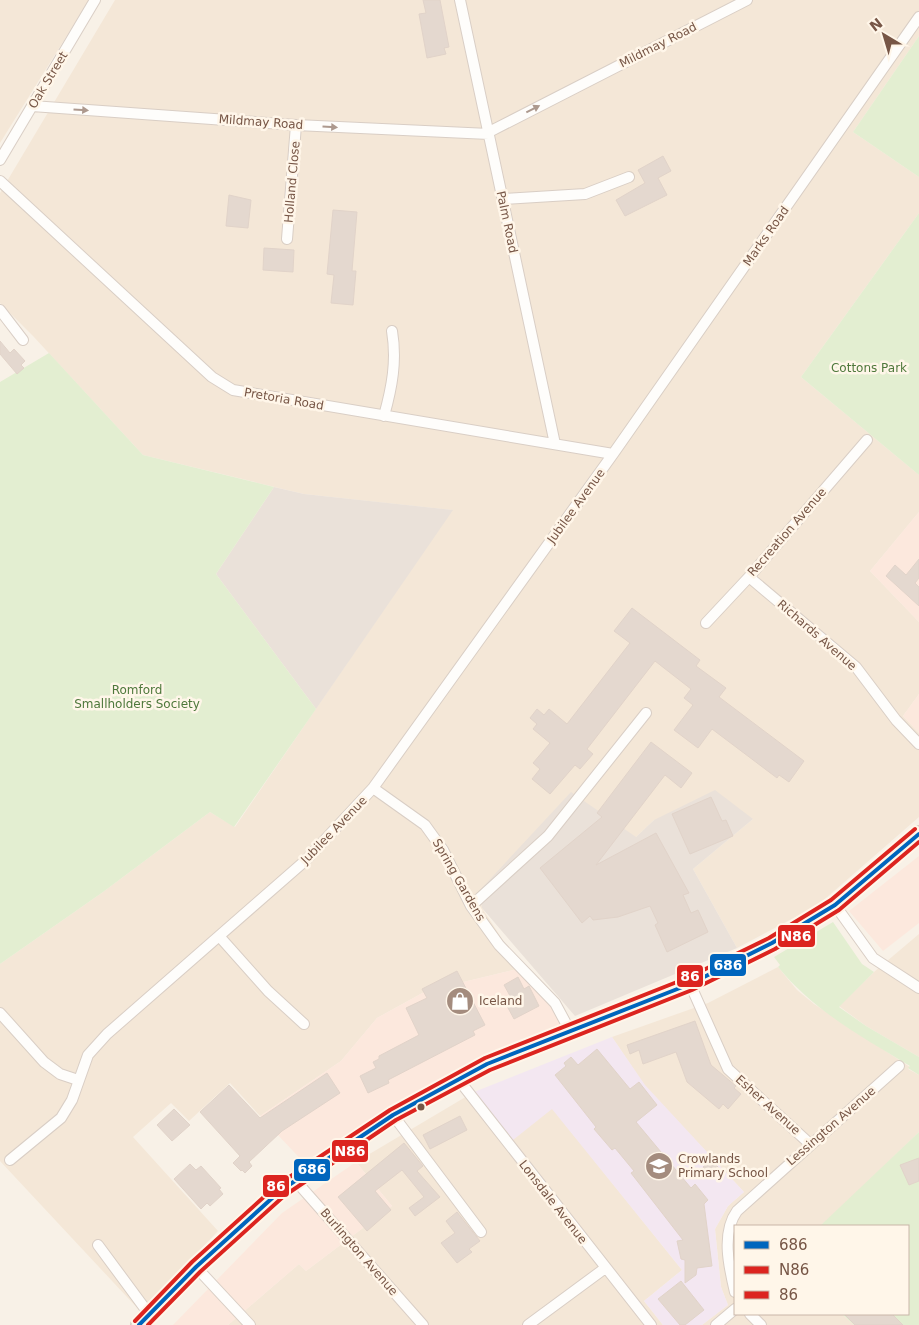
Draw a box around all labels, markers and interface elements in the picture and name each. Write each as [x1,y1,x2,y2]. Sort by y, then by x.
north arrow [859,10,909,60]
text: N [866,15,886,35]
street label: Mildmay Road [617,20,699,70]
street label: Oak Street [26,49,71,111]
one-way arrow [525,105,540,114]
one-way arrow [73,106,89,114]
street label: Mildmay Road [218,112,304,132]
one-way arrow [322,123,338,131]
street label: Holland Close [281,140,303,224]
street label: Palm Road [494,190,520,254]
street label: Marks Road [740,203,792,269]
park label: Cottons Park [831,361,907,375]
street label: Pretoria Road [243,385,325,413]
street label: Jubilee Avenue [544,466,608,547]
street label: Recreation Avenue [745,485,829,579]
street label: Richards Avenue [775,597,859,673]
park label: Romford Smallholders Society [74,683,200,711]
street label: Jubilee Avenue [297,793,370,867]
street label: Spring Gardens [430,836,488,924]
line badge: N86 [777,924,816,948]
text: N86 [780,928,812,944]
line badge: 686 [709,953,747,977]
text: 686 [713,957,743,973]
line badge: 86 [676,964,704,988]
text: 86 [680,968,700,984]
shop icon: Iceland [445,986,475,1016]
place label: Iceland [479,994,522,1008]
street label: Esher Avenue [733,1072,803,1138]
street label: Lessington Avenue [784,1084,878,1168]
unlabelled marker [416,1102,426,1112]
line badge: N86 [331,1139,369,1163]
text: N86 [334,1143,366,1159]
school or university icon: Crowlands Primary School [644,1151,674,1181]
place label: Crowlands Primary School [678,1152,768,1180]
line badge: 686 [293,1158,331,1182]
street label: Lonsdale Avenue [516,1158,590,1246]
text: 686 [297,1161,327,1177]
line badge: 86 [262,1174,290,1198]
text: 86 [266,1178,286,1194]
street label: Burlington Avenue [317,1206,401,1298]
legend [734,1225,909,1315]
text: 686 [779,1236,808,1254]
text: N86 [779,1261,809,1279]
text: 86 [779,1286,798,1304]

